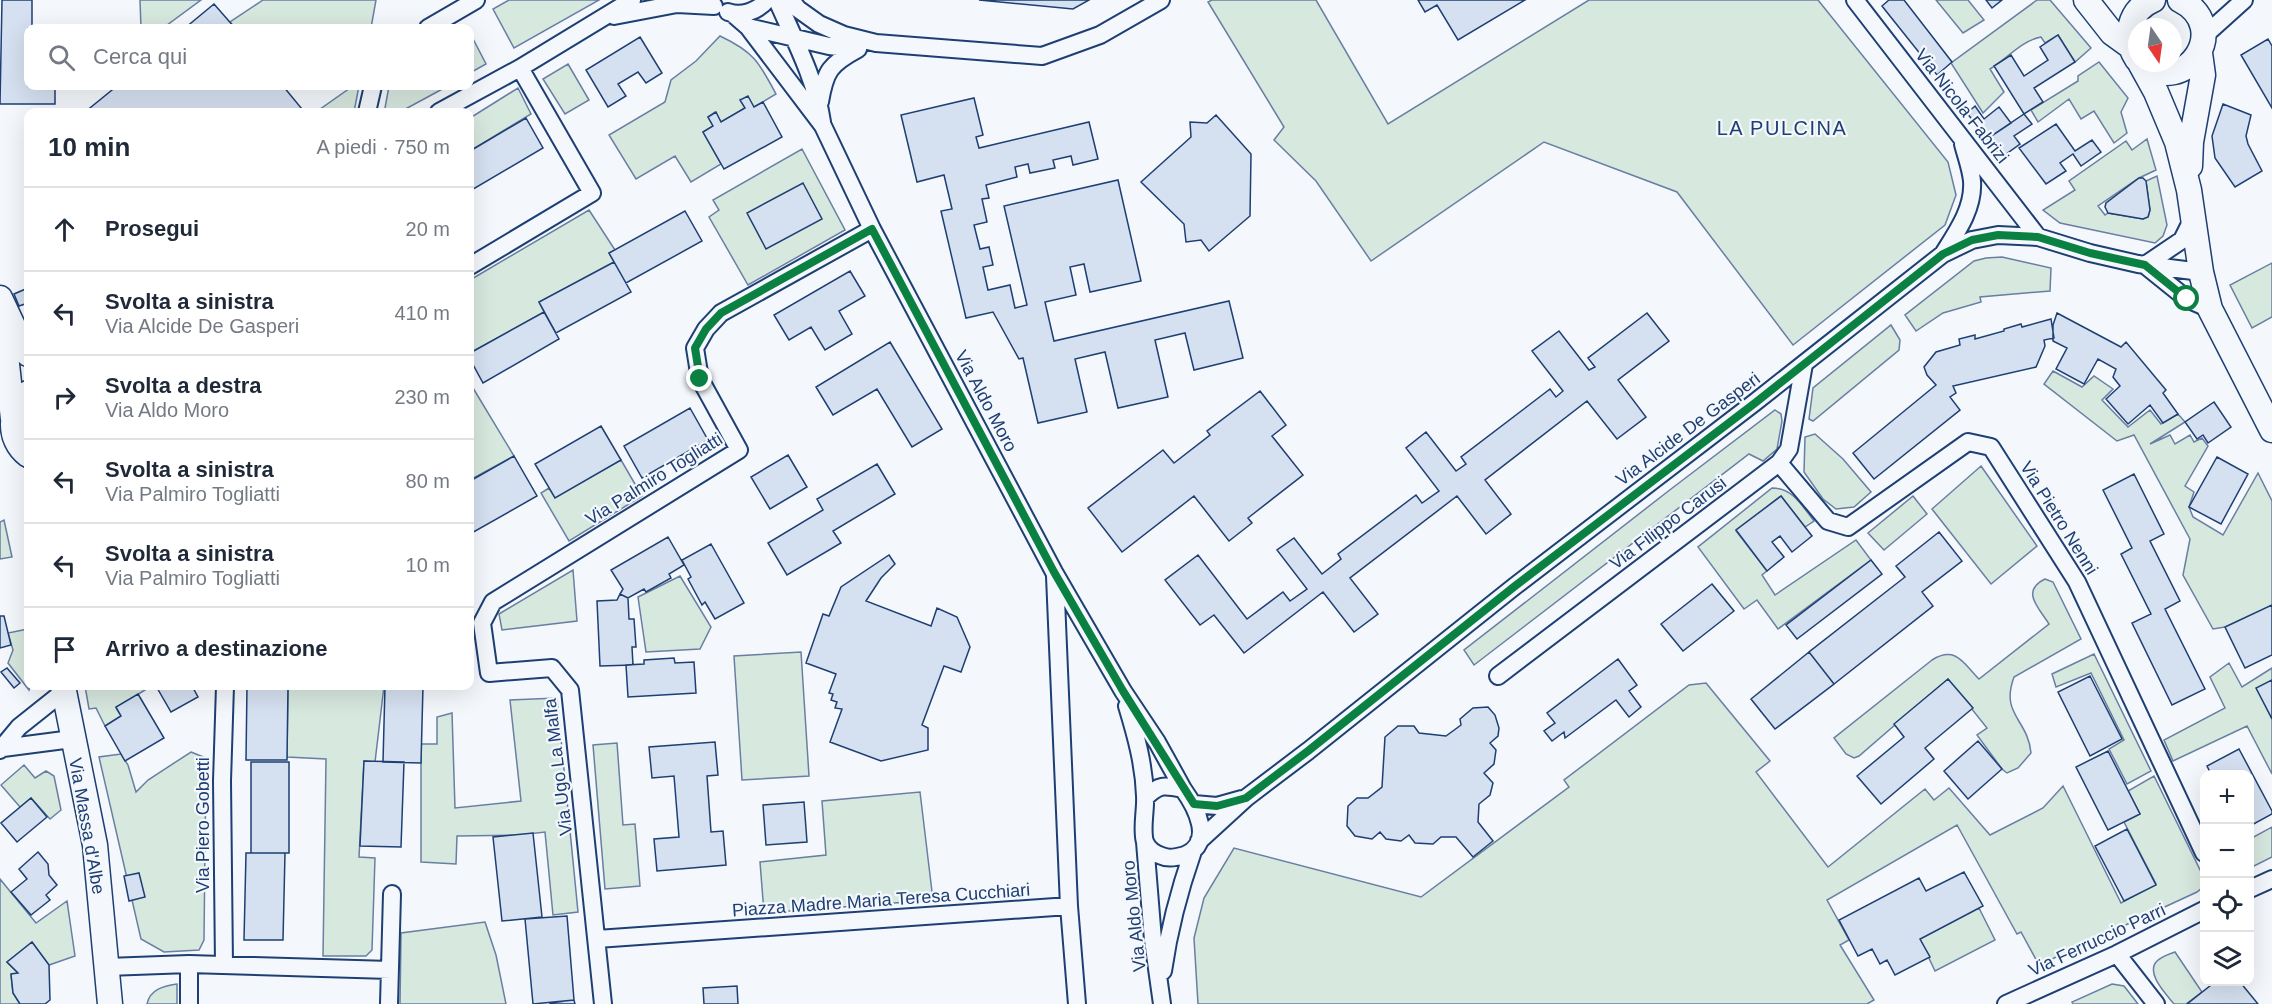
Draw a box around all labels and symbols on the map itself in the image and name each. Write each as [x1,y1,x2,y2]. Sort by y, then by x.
north arrow [2128,18,2182,72]
street label: Via Nicola Fabrizi [1911,45,2013,167]
district label: LA PULCINA [1717,117,1847,139]
route start [2173,285,2199,311]
street label: Via Aldo Moro [951,347,1021,455]
route end [686,365,712,391]
street label: Via Alcide De Gasperi [1612,368,1764,490]
street label: Via Palmiro Togliatti [582,429,726,529]
street label: Via Pietro Nenni [2016,458,2102,578]
street label: Via Filippo Carusi [1606,473,1730,573]
street label: Via Ugo La Malfa [540,696,576,837]
street label: Via Massa d'Albe [65,756,109,896]
street label: Via Piero Gobetti [193,757,213,893]
street label: Via Aldo Moro [1118,859,1150,973]
street label: Piazza Madre Maria Teresa Cucchiari [731,880,1031,920]
street label: Via Ferruccio Parri [2025,900,2169,980]

